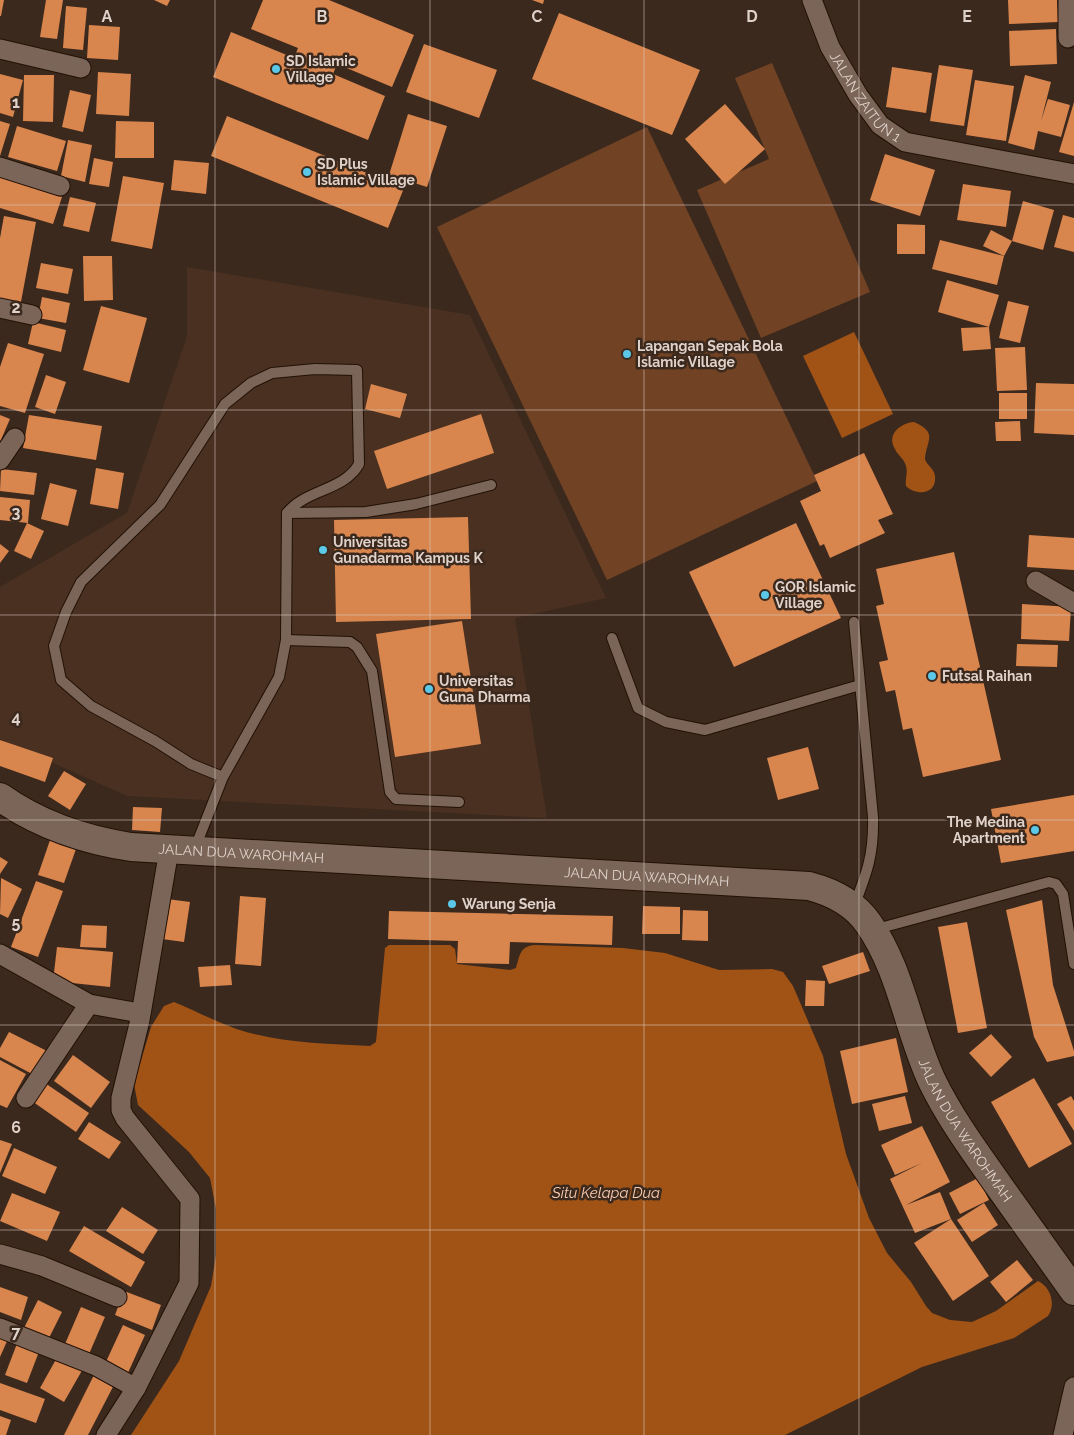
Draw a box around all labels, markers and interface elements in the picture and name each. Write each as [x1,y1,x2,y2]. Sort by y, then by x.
text: A [102,7,113,26]
text: B [317,7,328,26]
text: C [532,7,543,26]
text: D [746,7,758,26]
text: E [962,7,972,26]
street label: JALAN ZAITUN 1 [827,49,904,145]
place label: SD Islamic Village [286,53,356,85]
marker: SD Islamic Village [270,63,282,75]
text: 1 [12,93,20,112]
place label: SD Plus Islamic Village [317,156,416,188]
marker: SD Plus Islamic Village [301,166,313,178]
text: 2 [11,298,21,317]
place label: Lapangan Sepak Bola Islamic Village [637,338,783,370]
marker: Lapangan Sepak Bola Islamic Village [621,348,633,360]
text: 3 [12,503,21,522]
place label: Universitas Gunadarma Kampus K [333,534,483,566]
marker: Universitas Gunadarma Kampus K [317,544,329,556]
place label: GOR Islamic Village [775,579,856,611]
marker: GOR Islamic Village [759,589,771,601]
place label: Futsal Raihan [942,668,1032,684]
marker: Futsal Raihan [926,670,938,682]
place label: Universitas Guna Dharma [439,673,531,705]
marker: Universitas Guna Dharma [423,683,435,695]
text: 4 [11,708,21,727]
place label: The Medina Apartment [947,814,1026,846]
marker: The Medina Apartment [1029,824,1041,836]
street label: JALAN DUA WAROHMAH [158,841,325,866]
street label: JALAN DUA WAROHMAH [564,864,730,889]
place label: Warung Senja [462,896,556,912]
marker: Warung Senja [446,898,458,910]
text: 5 [12,913,21,932]
street label: JALAN DUA WAROHMAH [915,1056,1016,1205]
text: 6 [11,1118,21,1137]
water label: Situ Kelapa Dua [551,1184,660,1202]
text: 7 [12,1323,21,1342]

